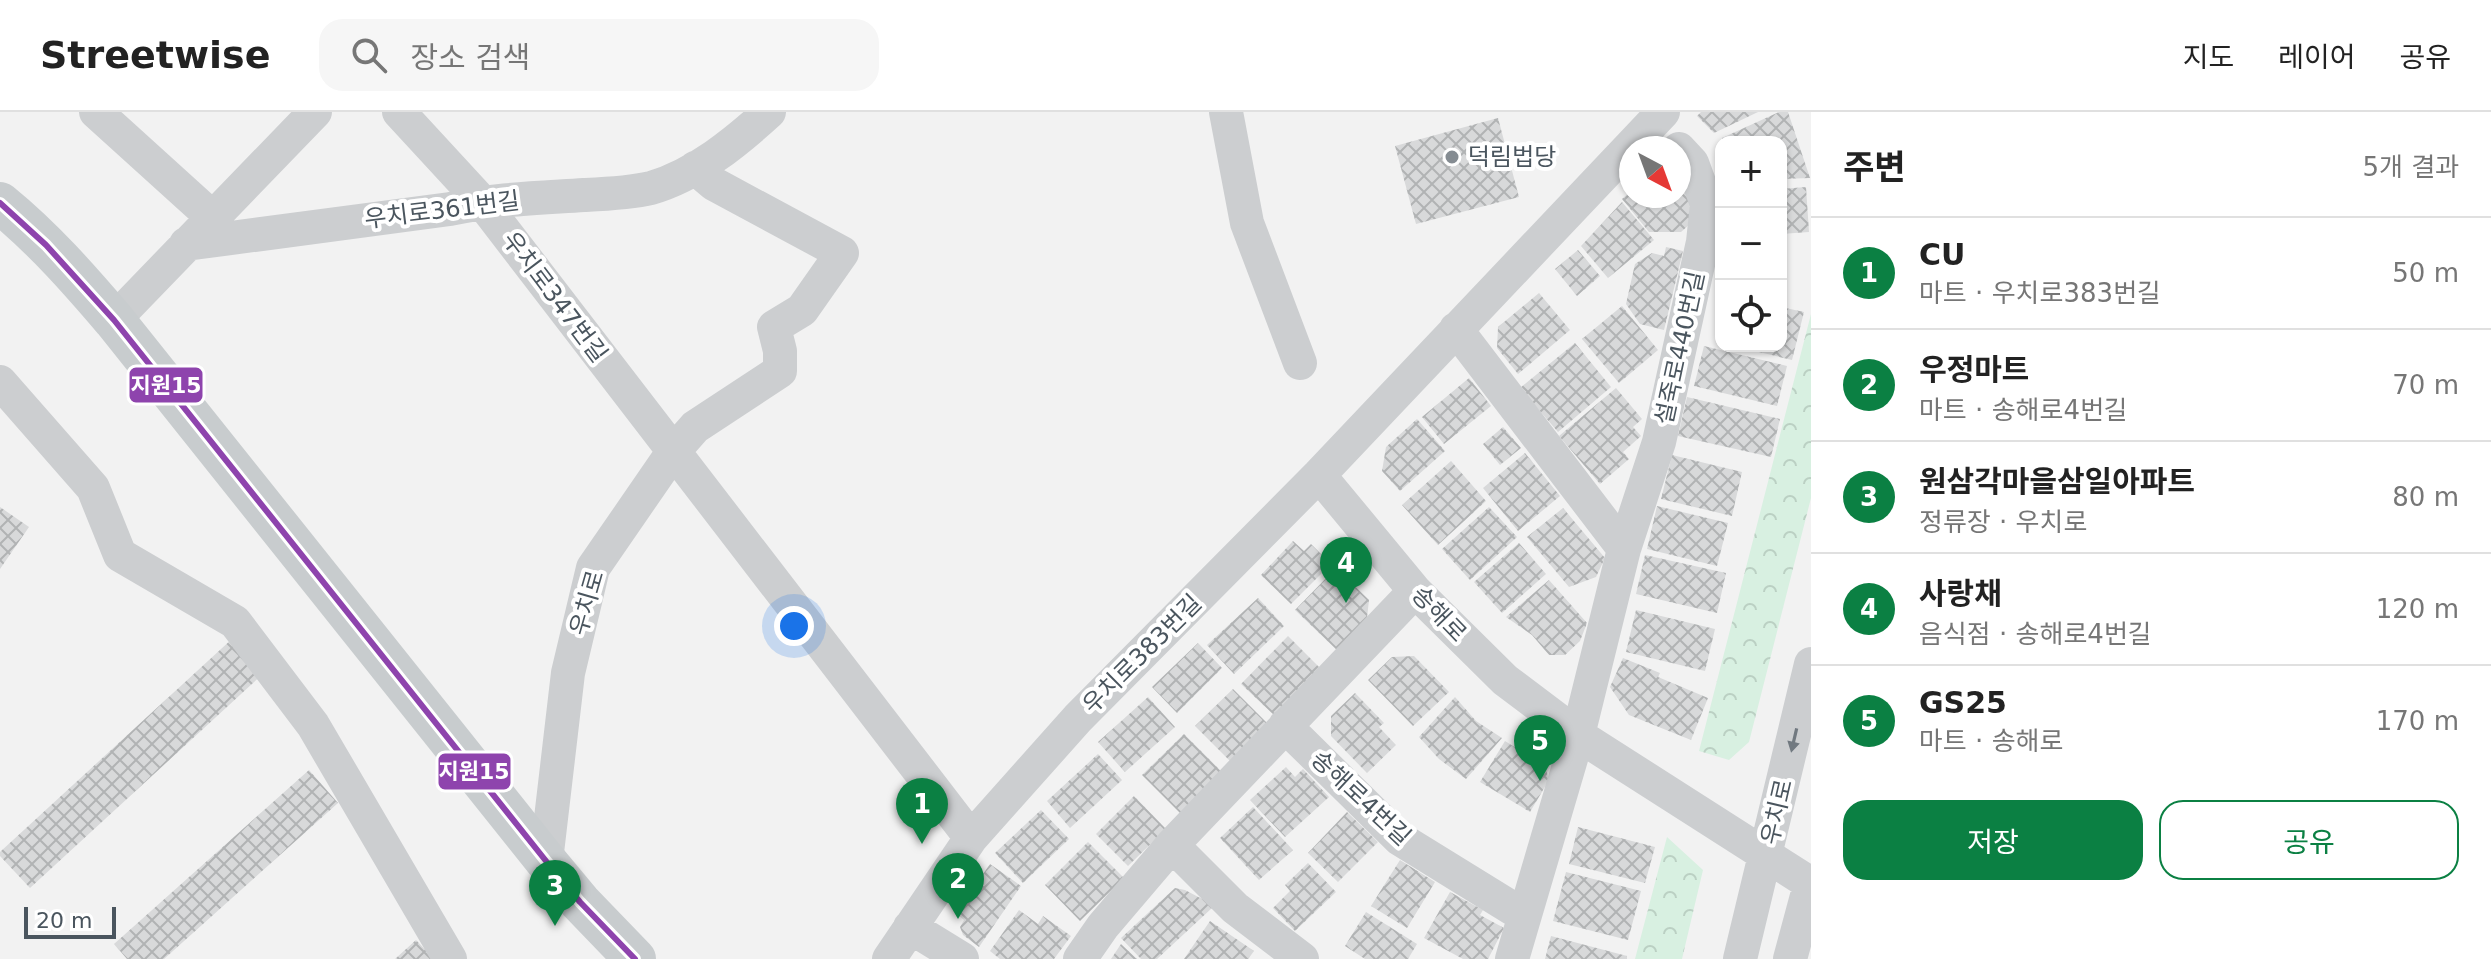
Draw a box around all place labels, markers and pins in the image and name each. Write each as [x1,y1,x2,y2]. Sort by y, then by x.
place label: 덕림법당 [1468,143,1556,171]
marker: 덕림법당 [1443,148,1461,166]
pin: 4 [1320,537,1372,603]
pin: 5 [1514,715,1566,781]
pin: 1 [896,778,948,844]
pin: 2 [932,853,984,919]
pin: 3 [529,860,581,926]

